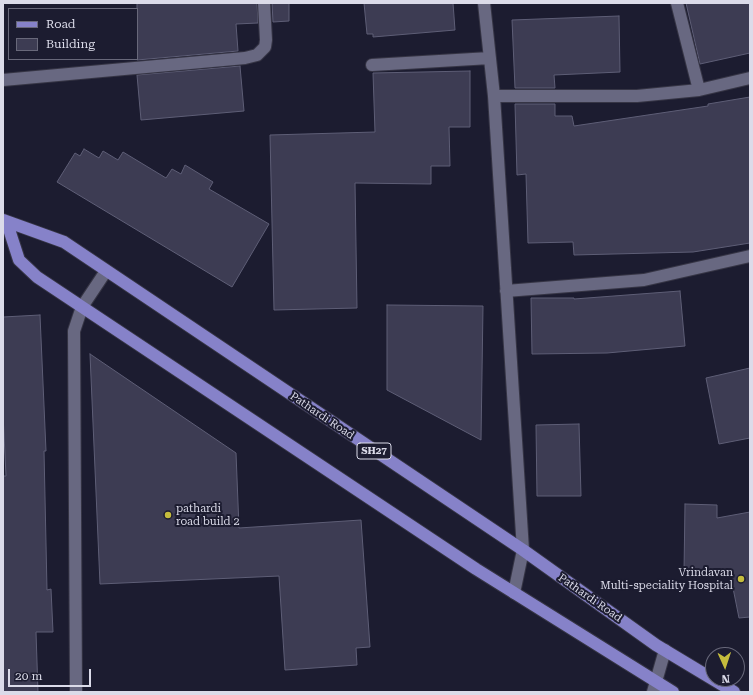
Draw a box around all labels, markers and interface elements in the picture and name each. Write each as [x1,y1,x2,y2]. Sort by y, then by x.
legend [8,8,138,60]
text: Road [46,17,75,31]
text: Building [46,37,95,51]
street label: Pathardi Road [287,390,357,442]
road number: SH27 [357,443,391,459]
place label: pathardi road build 2 [176,502,240,528]
marker: pathardi road build 2 [163,510,173,520]
place label: Vrindavan Multi-speciality Hospital [600,566,733,592]
street label: Pathardi Road [556,571,624,625]
marker: Vrindavan Multi-speciality Hospital [736,574,746,584]
north arrow [705,647,745,687]
scale bar [10,661,93,687]
text: 20 m [15,669,42,683]
text: N [721,672,730,685]

